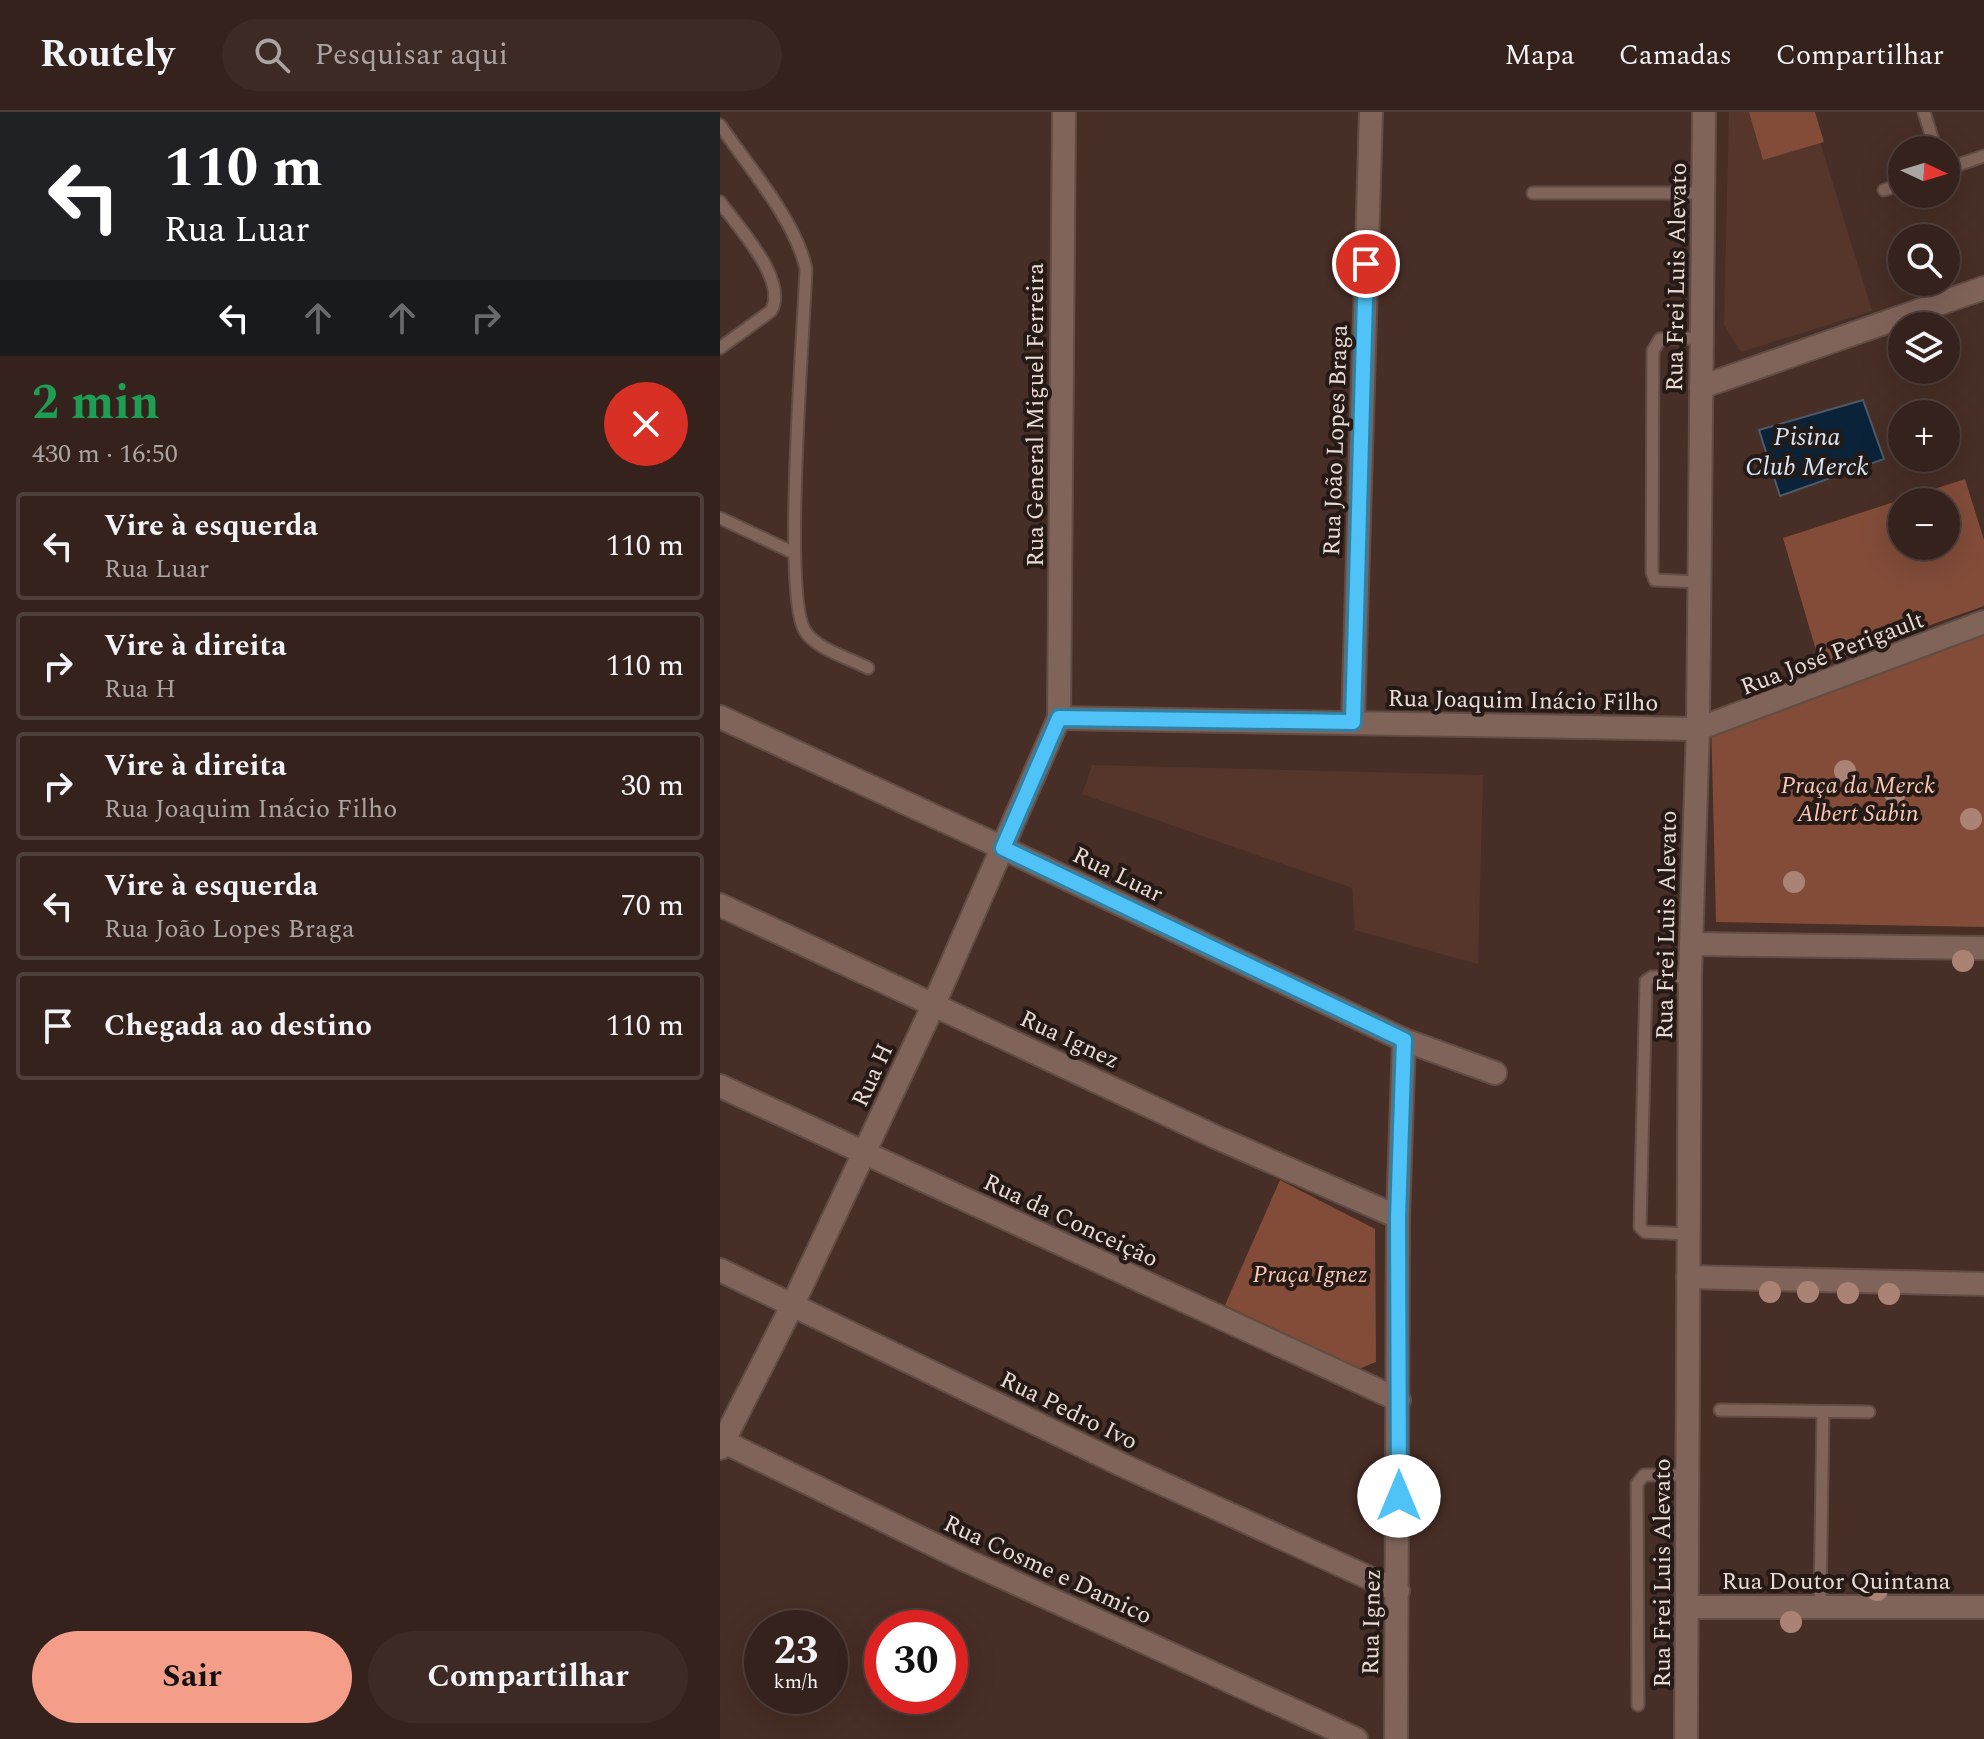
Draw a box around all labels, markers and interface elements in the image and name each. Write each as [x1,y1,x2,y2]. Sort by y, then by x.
search box [222,19,782,91]
text: Routely [40,26,174,84]
text: Pesquisar aqui [314,32,508,78]
icon: search [250,33,294,77]
text: Mapa [1504,34,1575,77]
text: Camadas [1619,34,1732,77]
text: Compartilhar [1776,34,1944,77]
text: 110 m [164,126,323,211]
north arrow [1888,136,1960,208]
map controls [1888,136,1960,560]
icon: left [32,144,136,248]
street label: Rua Frei Luis Alevato [1657,162,1697,392]
text: Rua Luar [164,203,309,258]
button: search [1888,224,1960,296]
pin [1332,230,1400,298]
icon: arrive [1344,242,1388,286]
street label: Rua General Miguel Ferreira [1018,263,1054,567]
icon: left [212,296,256,340]
icon: ahead [296,296,340,340]
icon: ahead [380,296,424,340]
icon: right [464,296,508,340]
button: layers [1888,312,1960,384]
street label: Rua João Lopes Braga [1314,324,1358,556]
text: 2 min [32,367,160,440]
button: close [604,382,688,466]
button: + [1888,400,1960,472]
water label: Pisina Club Merck [1745,417,1869,487]
text: 430 m · 16:50 [32,434,178,474]
button: − [1888,488,1960,560]
text: Vire à esquerda [104,503,318,549]
text: 110 m [606,523,684,569]
icon: left [36,524,80,568]
text: Rua Luar [104,549,209,589]
street label: Rua José Perigault [1735,602,1929,705]
text: Vire à direita [104,623,287,669]
text: 110 m [606,643,684,689]
icon: right [36,644,80,688]
text: Rua H [104,669,176,709]
street label: Rua Joaquim Inácio Filho [1387,681,1659,721]
text: Vire à direita [104,743,287,789]
text: 30 m [621,763,684,809]
icon: right [36,764,80,808]
park label: Praça da Merck Albert Sabin [1781,768,1935,832]
text: Rua Joaquim Inácio Filho [104,789,397,829]
street label: Rua Frei Luis Alevato [1647,810,1687,1040]
street label: Rua Luar [1066,837,1169,912]
text: Vire à esquerda [104,863,318,909]
text: 70 m [621,883,684,929]
icon: left [36,884,80,928]
text: Rua João Lopes Braga [104,909,355,949]
street label: Rua Ignez [1014,1001,1125,1079]
text: Chegada ao destino [104,1003,372,1049]
text: 110 m [606,1003,684,1049]
icon: arrive [36,1004,80,1048]
street label: Rua H [843,1038,903,1113]
street label: Rua da Conceição [977,1165,1164,1277]
park label: Praça Ignez [1253,1257,1367,1293]
street label: Rua Pedro Ivo [994,1362,1144,1460]
position arrow [1357,1454,1441,1538]
street label: Rua Frei Luis Alevato [1645,1458,1681,1688]
street label: Rua Cosme e Damico [937,1506,1158,1634]
street label: Rua Doutor Quintana [1721,1564,1951,1600]
street label: Rua Ignez [1353,1568,1391,1676]
speed limit sign: 30 [864,1610,968,1714]
text: 23 [774,1621,818,1682]
button: Sair [32,1631,352,1723]
button: Compartilhar [368,1631,688,1723]
text: km/h [774,1667,819,1697]

